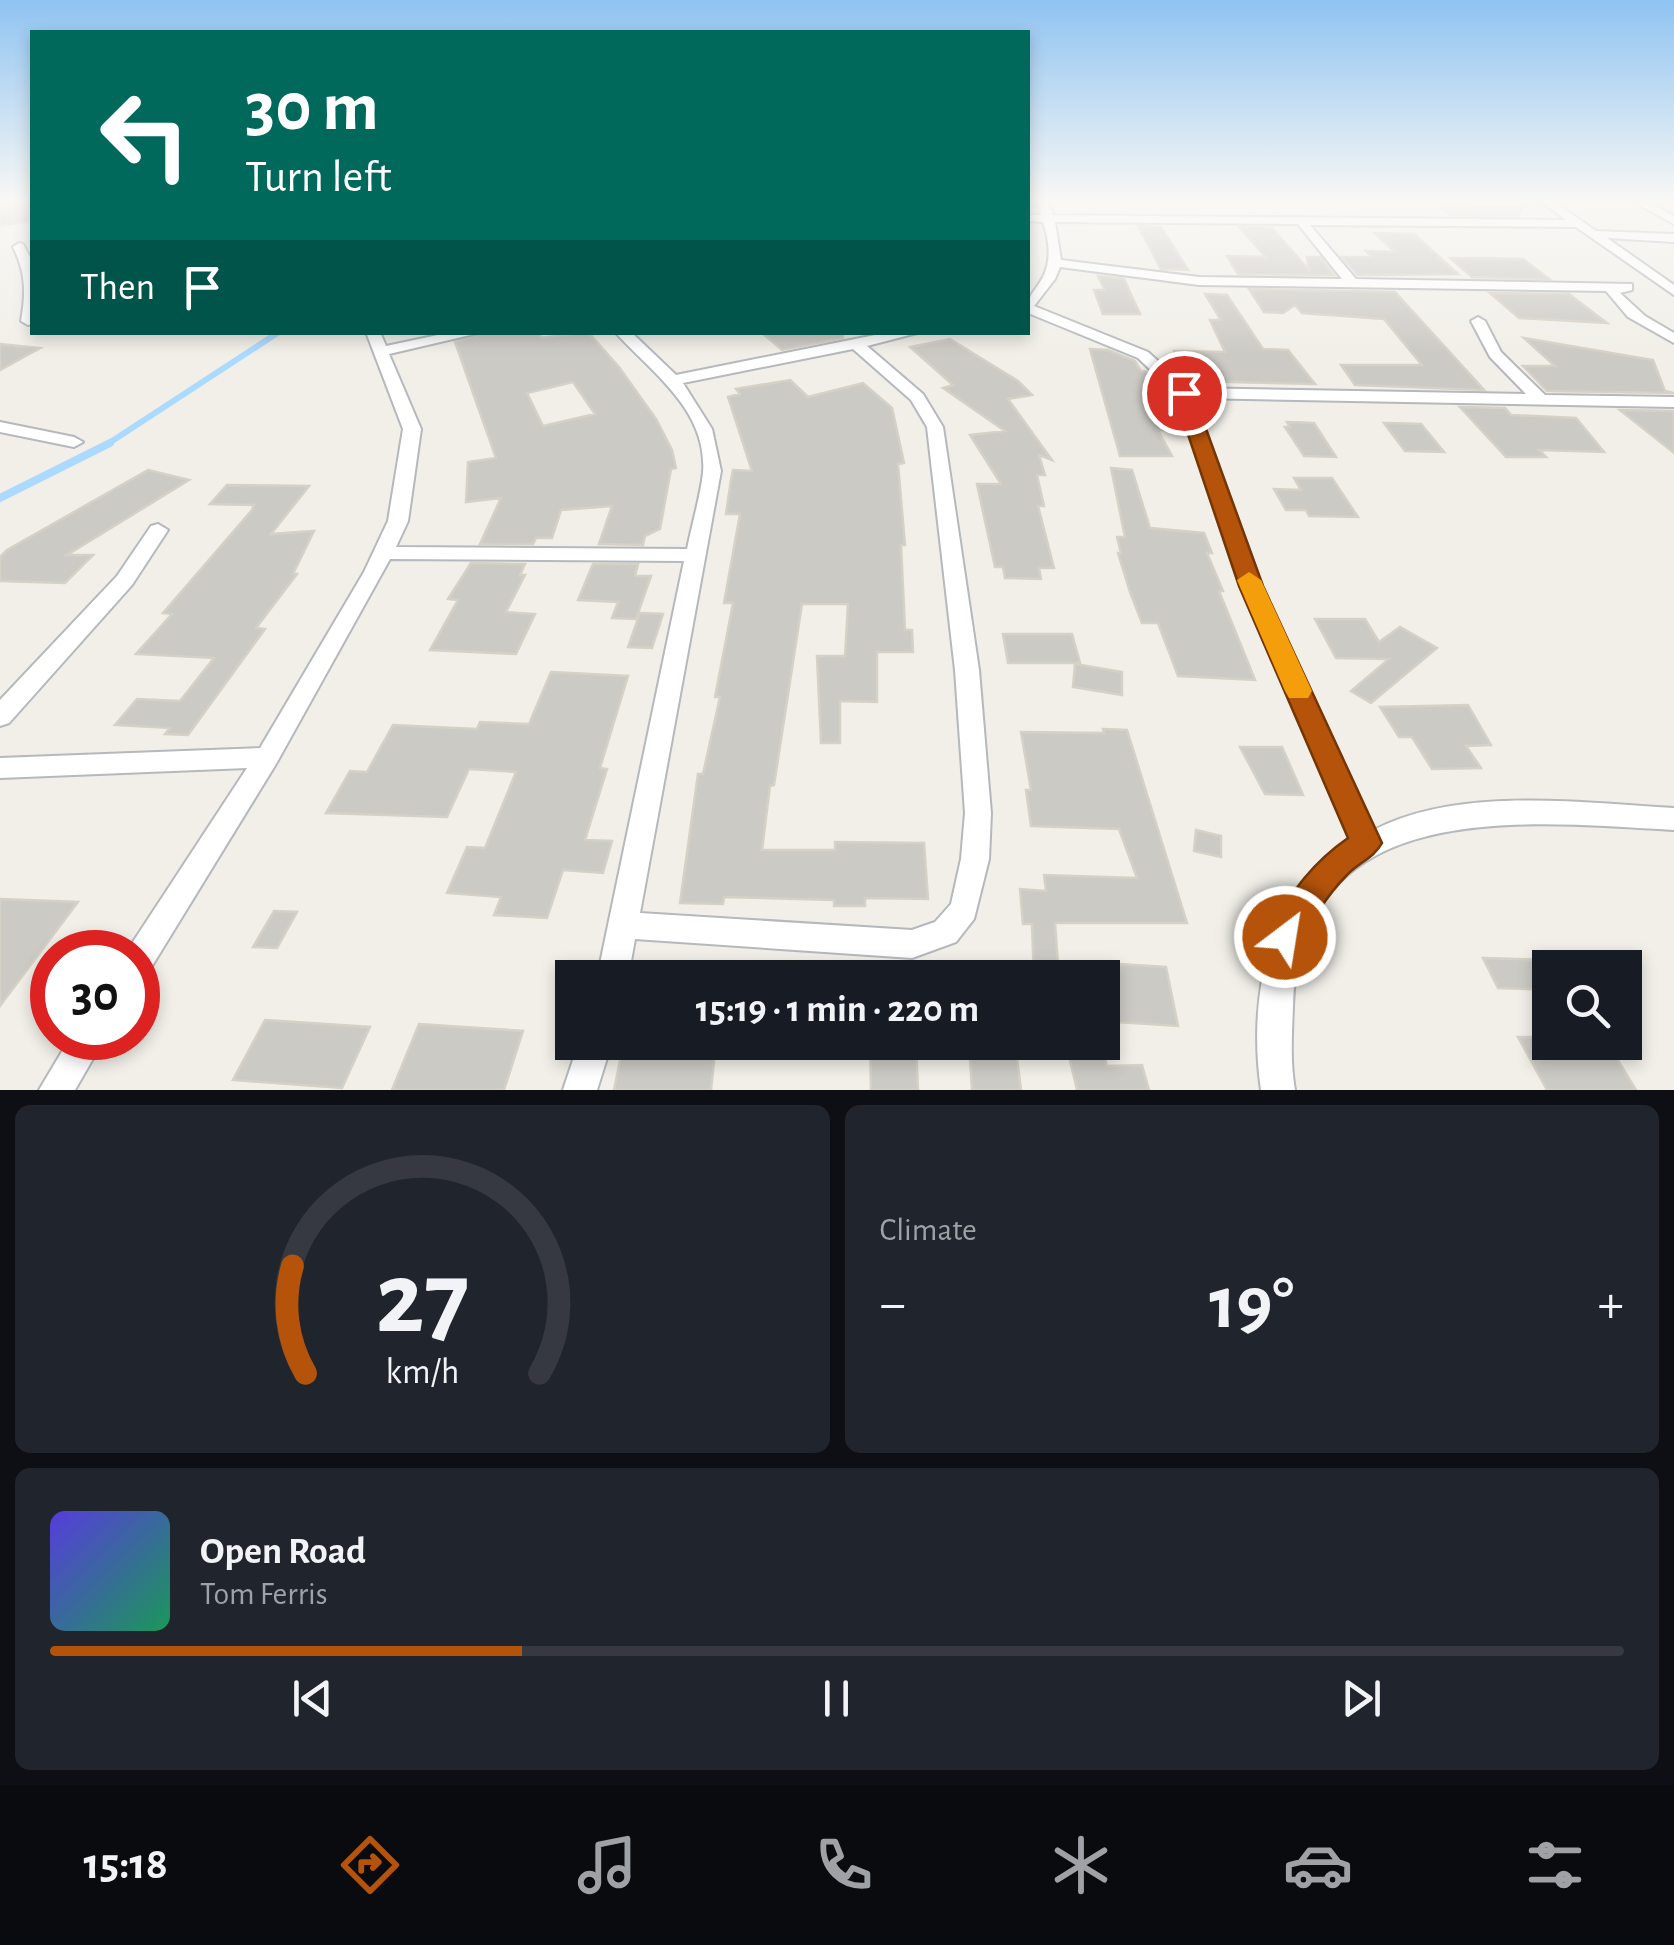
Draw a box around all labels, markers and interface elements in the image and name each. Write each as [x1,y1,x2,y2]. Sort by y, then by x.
icon: left [80,70,210,200]
text: 30 m [245,73,379,143]
text: Turn left [245,155,392,200]
icon: arrive [175,260,230,315]
text: Then [80,269,155,307]
pin [1142,351,1227,436]
icon: arrive [1157,366,1212,421]
position arrow [1233,885,1337,989]
speed limit sign: 30 [30,930,160,1060]
map controls [1532,950,1642,1060]
button: search [1532,950,1642,1060]
text: 15:19 · 1 min · 220 m [696,991,979,1029]
text: Climate [880,1214,977,1246]
text: 27 [375,1248,469,1352]
text: 19° [1209,1267,1294,1342]
text: − [880,1277,906,1332]
text: + [1598,1277,1624,1332]
text: km/h [385,1354,459,1390]
text: Open Road [200,1533,366,1571]
text: Tom Ferris [200,1578,328,1610]
icon: previous [285,1671,340,1726]
icon: pause [809,1671,864,1726]
icon: next [1334,1671,1389,1726]
icon: directions [335,1830,405,1900]
icon: music [572,1830,642,1900]
icon: phone [809,1830,879,1900]
icon: climate [1046,1830,1116,1900]
icon: car [1283,1830,1353,1900]
icon: filters [1520,1830,1590,1900]
text: 15:18 [84,1842,168,1887]

